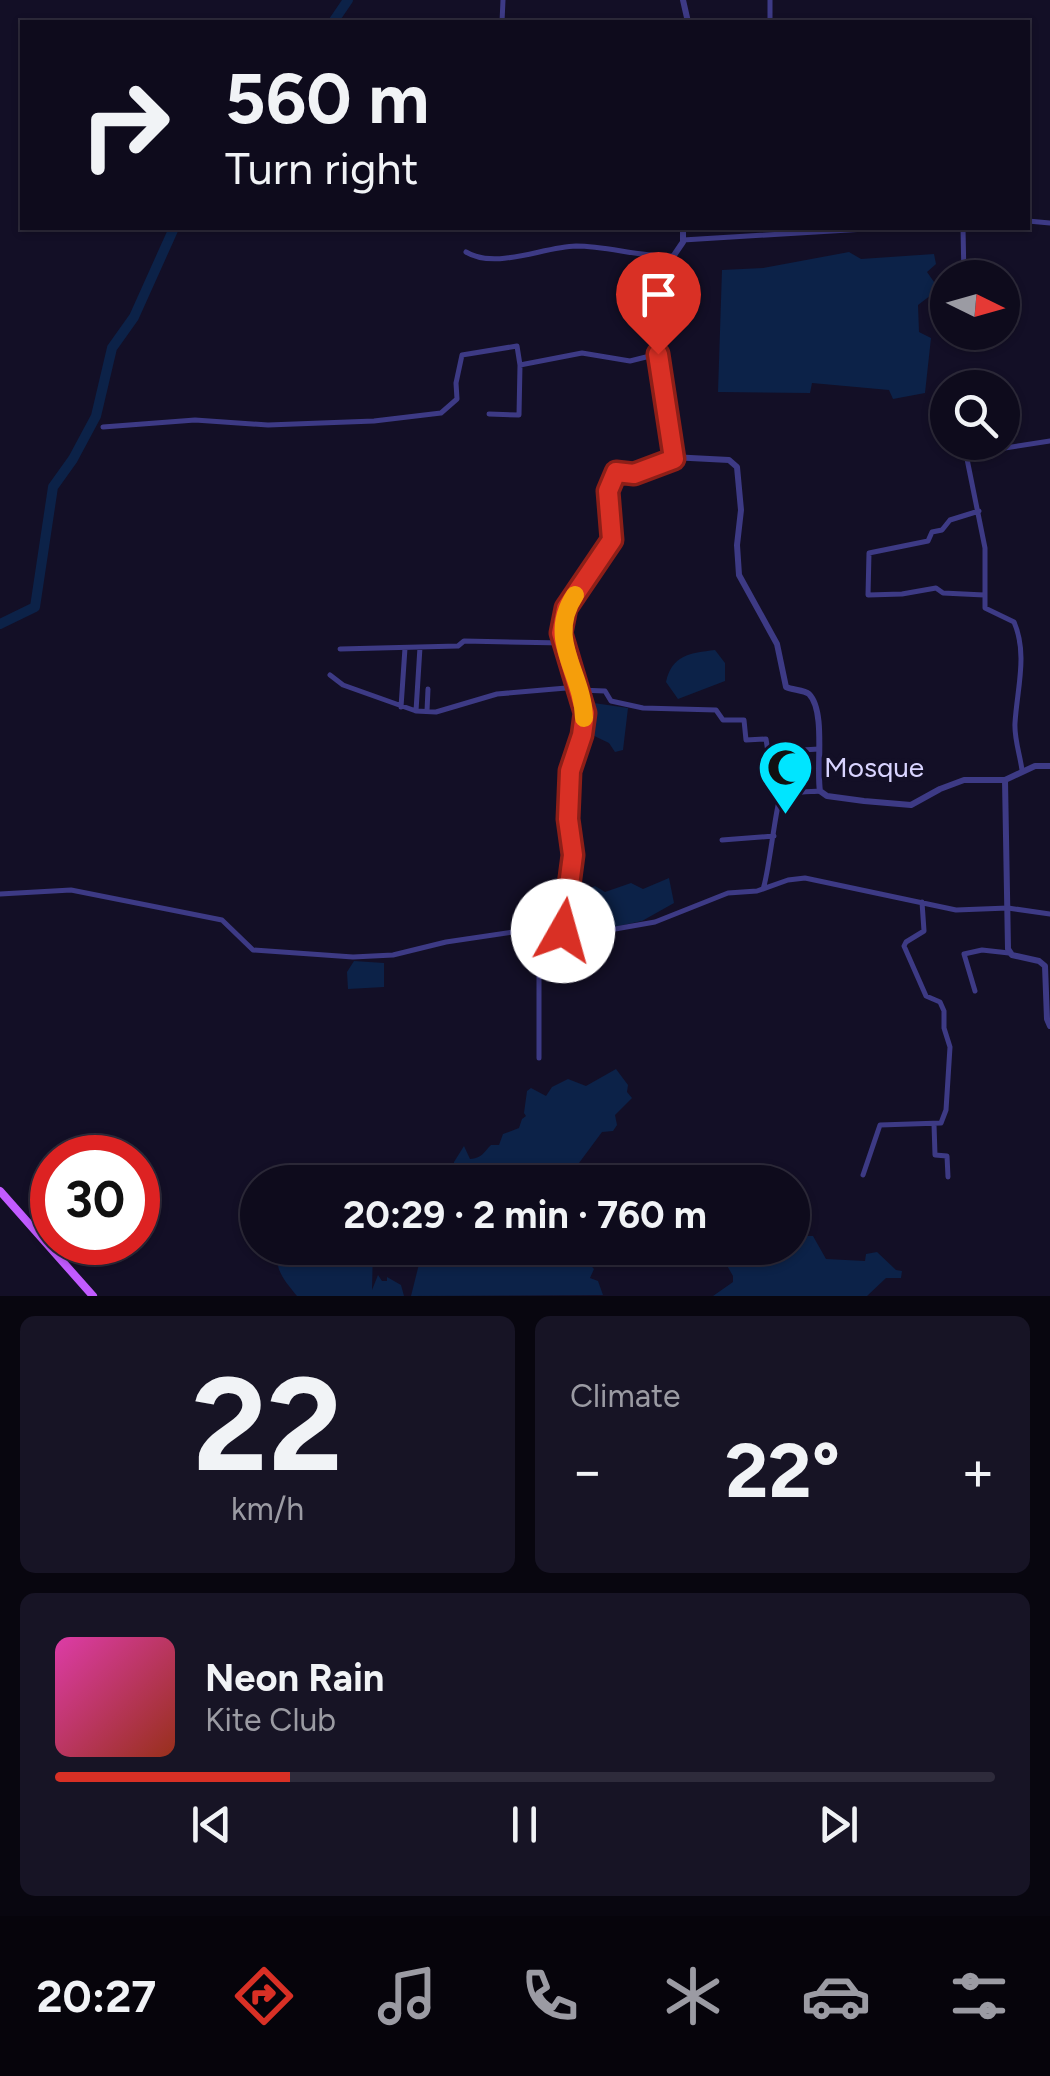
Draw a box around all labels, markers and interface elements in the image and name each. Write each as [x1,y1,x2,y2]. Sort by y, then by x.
text: 560 m [225,56,429,141]
icon: right [60,60,190,190]
text: Turn right [225,141,418,195]
pin [616,252,701,355]
north arrow [930,260,1020,350]
map controls [930,260,1020,460]
icon: arrive [631,267,686,322]
button: search [930,370,1020,460]
mosque icon: Mosque [755,737,815,816]
place label: Mosque [824,750,924,784]
position arrow [511,879,615,983]
speed limit sign: 30 [30,1135,160,1265]
text: 20:29 · 2 min · 760 m [343,1192,707,1238]
text: 22 [192,1347,343,1503]
text: Climate [570,1377,681,1415]
text: 22° [725,1426,840,1516]
text: − [570,1438,604,1504]
text: + [961,1438,995,1504]
text: km/h [231,1490,304,1528]
text: Neon Rain [205,1655,384,1701]
text: Kite Club [205,1701,336,1739]
icon: previous [184,1797,239,1852]
icon: pause [497,1797,552,1852]
icon: next [811,1797,866,1852]
icon: directions [229,1961,299,2031]
icon: music [372,1961,442,2031]
icon: phone [515,1961,585,2031]
icon: climate [658,1961,728,2031]
icon: car [801,1961,871,2031]
icon: filters [944,1961,1014,2031]
text: 20:27 [36,1969,156,2023]

